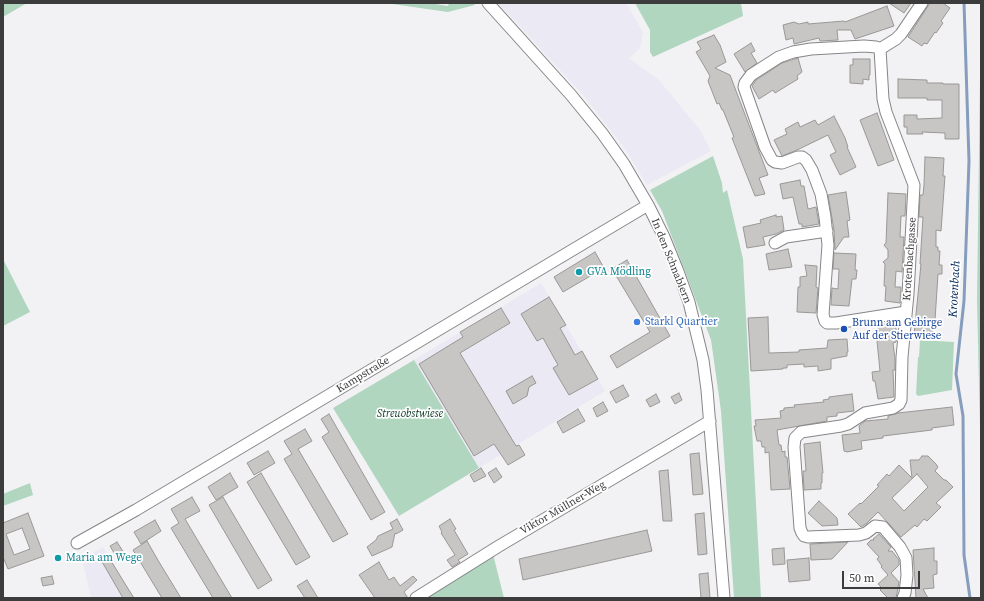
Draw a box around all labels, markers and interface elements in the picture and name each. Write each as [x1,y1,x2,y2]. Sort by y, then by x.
street label: In den Schnablern [648,217,694,305]
street label: Krotenbachgasse [900,217,920,301]
water label: Krotenbach [946,260,964,318]
place label: GVA Mödling [587,265,651,279]
marker: GVA Mödling [574,267,584,277]
place label: Starkl Quartier [645,315,718,329]
place label: Brunn am Gebirge Auf der Stierwiese [852,316,942,342]
marker: Starkl Quartier [632,317,642,327]
marker: Brunn am Gebirge Auf der Stierwiese [839,324,849,334]
street label: Kampstraße [334,354,392,396]
park label: Streuobstwiese [377,407,443,421]
street label: Viktor Müllner-Weg [518,478,608,538]
place label: Maria am Wege [66,551,142,565]
marker: Maria am Wege [53,553,63,563]
scale bar [844,563,922,589]
text: 50 m [849,570,875,586]

